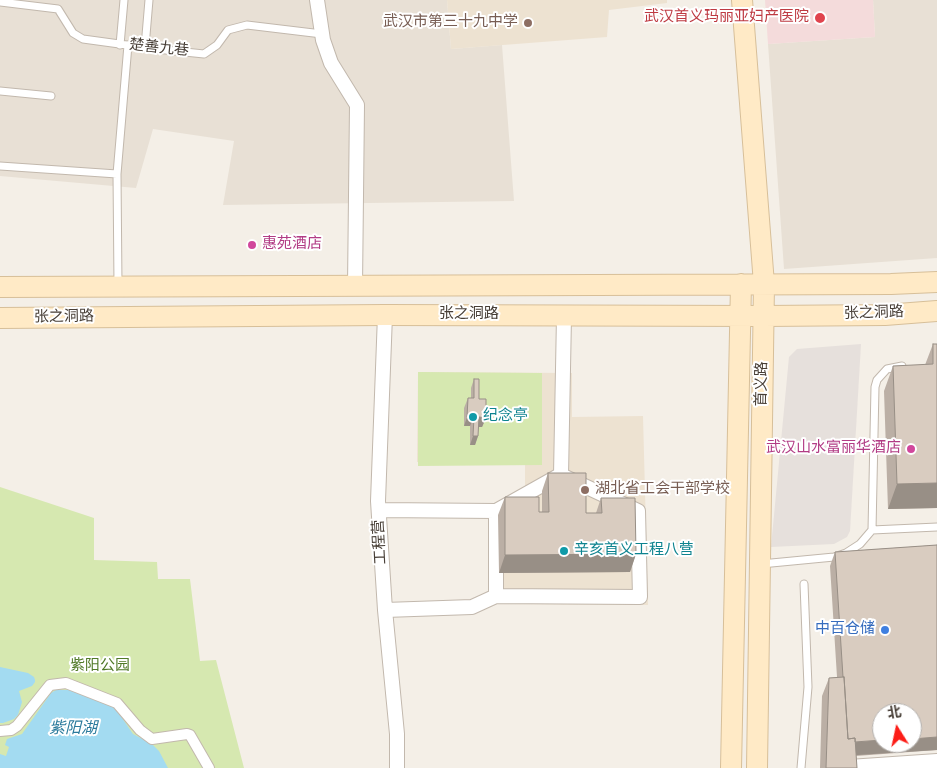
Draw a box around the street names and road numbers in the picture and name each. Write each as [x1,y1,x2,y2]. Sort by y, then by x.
street label: 楚善九巷 [128,37,190,61]
street label: 张之洞路 [844,304,904,324]
street label: 张之洞路 [439,306,499,324]
street label: 张之洞路 [34,308,94,328]
street label: 首义路 [754,361,772,407]
street label: 工程营 [371,519,391,565]

